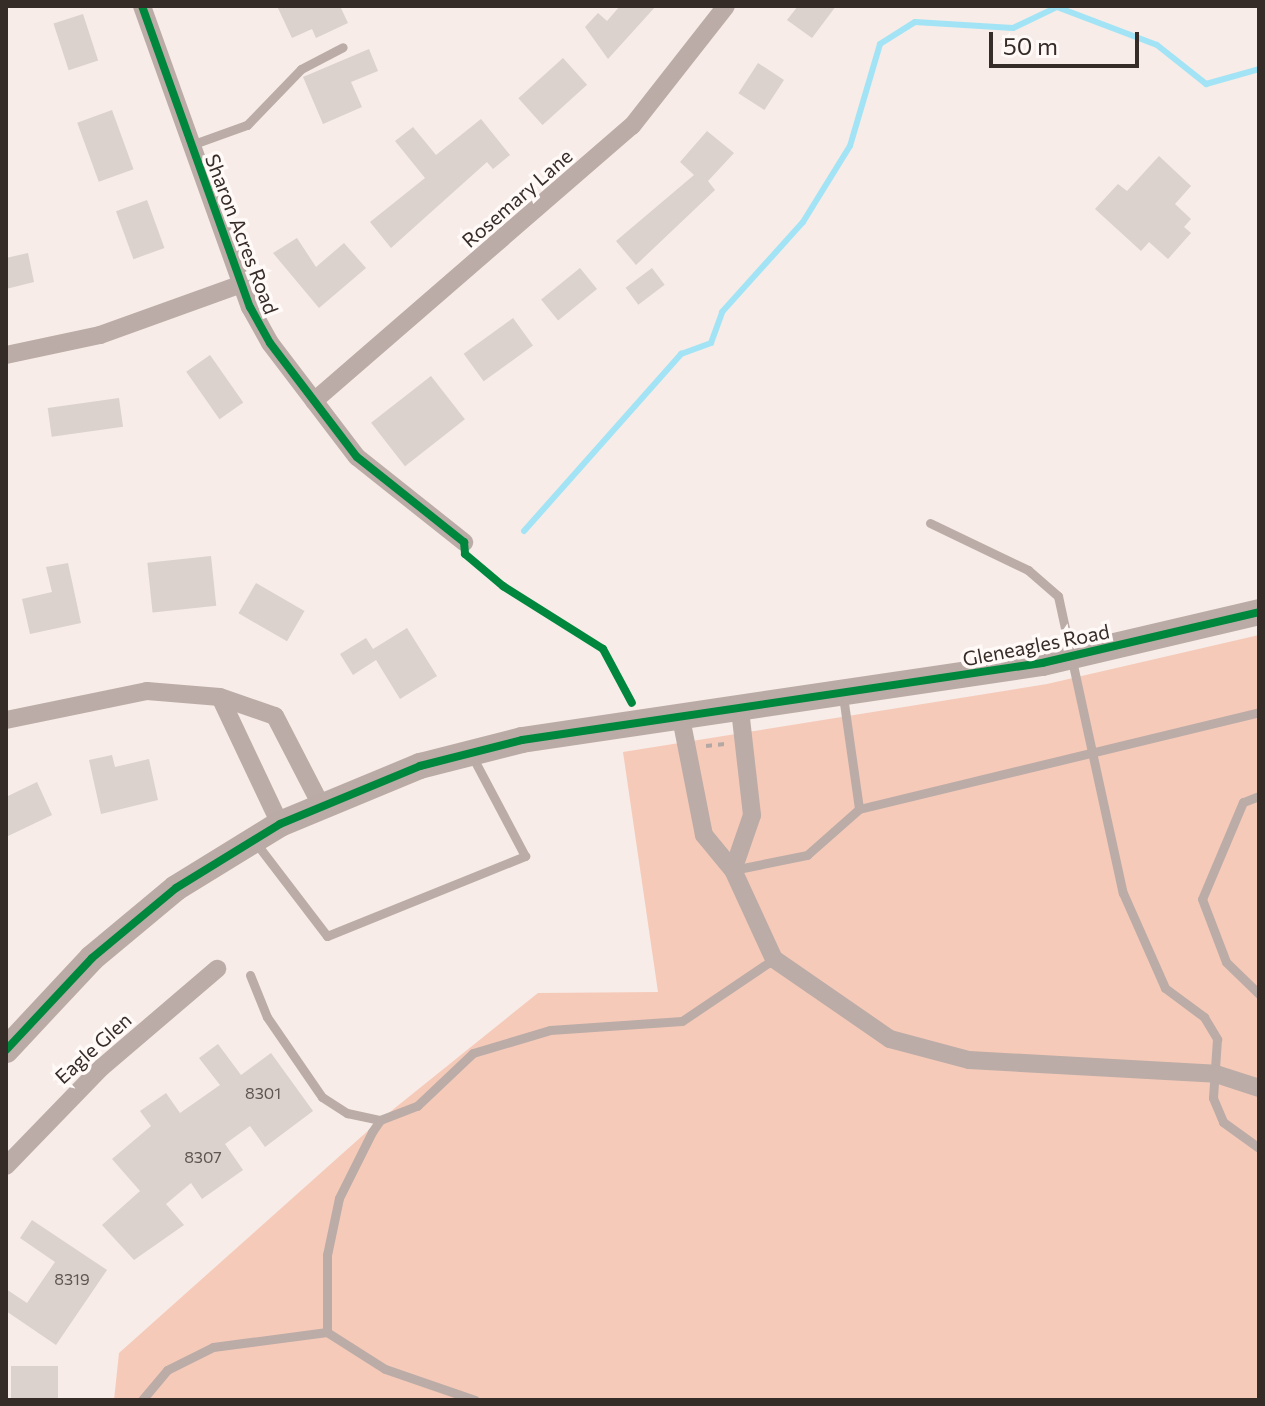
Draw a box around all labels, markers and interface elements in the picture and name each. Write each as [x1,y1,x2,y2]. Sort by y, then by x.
scale bar [993,16,1143,66]
text: 50 m [1003,31,1058,60]
street label: Rosemary Lane [457,144,577,252]
street label: Sharon Acres Road [200,151,284,317]
street label: Gleneagles Road [961,619,1111,671]
street label: Eagle Glen [50,1008,136,1088]
house number: 8301 [245,1083,281,1103]
house number: 8307 [184,1147,222,1167]
house number: 8319 [54,1269,90,1289]

